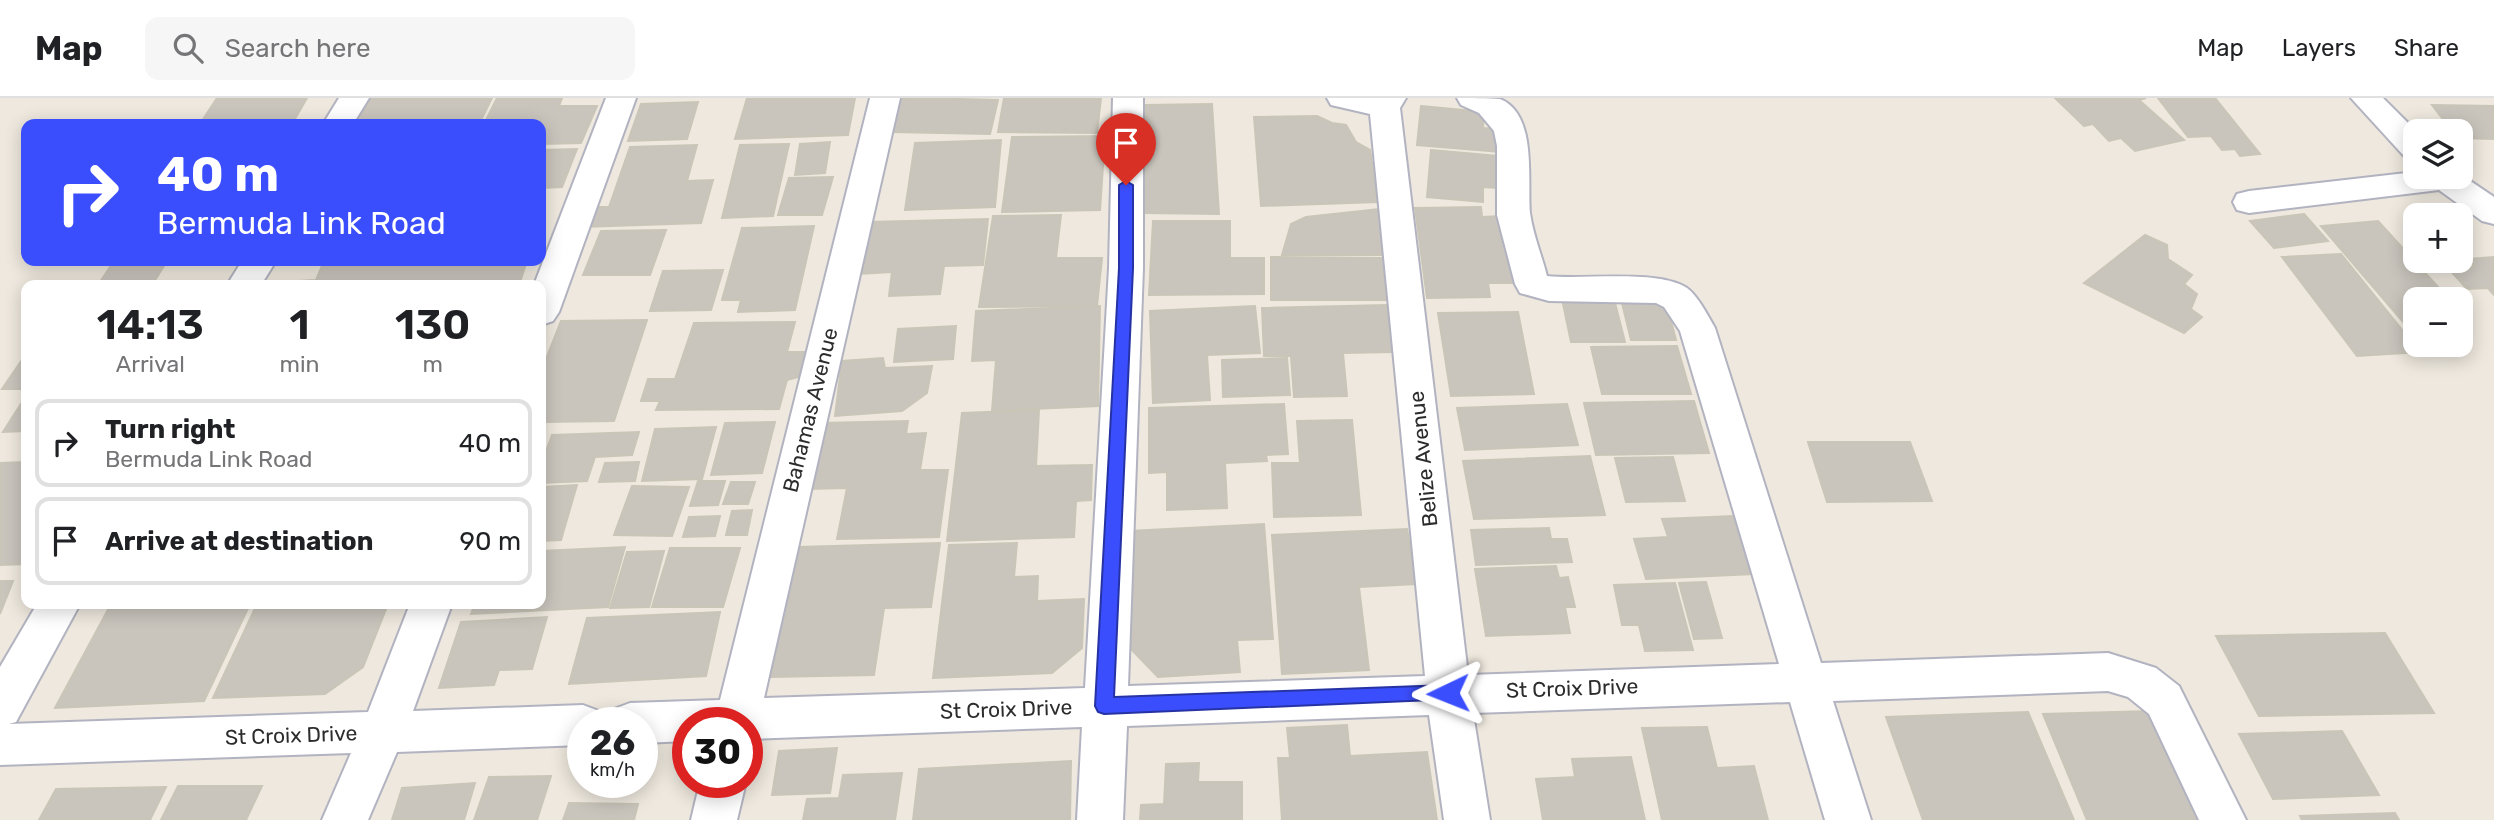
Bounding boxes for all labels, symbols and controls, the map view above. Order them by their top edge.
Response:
search box [145,17,635,80]
text: Map [35,29,103,68]
icon: search [169,29,207,67]
text: Search here [225,33,370,64]
text: Map [2197,34,2244,62]
text: Layers [2282,34,2356,62]
text: Share [2394,34,2459,62]
pin [1096,113,1156,185]
map controls [2403,119,2473,357]
button: layers [2403,119,2473,189]
icon: arrive [1107,124,1145,162]
text: 40 m [157,145,279,203]
icon: right [42,147,133,238]
button: + [2403,203,2473,273]
text: Bermuda Link Road [157,204,446,242]
button: − [2403,287,2473,357]
text: 14:13 [97,300,204,350]
text: 1 [289,300,310,350]
text: 130 [395,300,470,350]
street label: Bahamas Avenue [777,325,843,495]
text: Arrival [116,350,185,378]
text: min [280,350,319,378]
text: m [423,350,443,378]
street label: Belize Avenue [1403,390,1443,528]
text: Turn right [105,414,235,445]
icon: right [46,424,84,462]
text: 40 m [459,428,521,459]
text: Bermuda Link Road [105,445,313,473]
icon: arrive [46,522,84,560]
text: Arrive at destination [105,526,373,557]
text: 90 m [460,526,521,557]
position arrow [1411,656,1485,730]
street label: St Croix Drive [1505,673,1639,703]
street label: St Croix Drive [939,694,1073,724]
speed limit sign: 30 [672,707,763,798]
street label: St Croix Drive [224,720,358,750]
text: 26 [590,722,635,764]
text: km/h [590,759,635,781]

